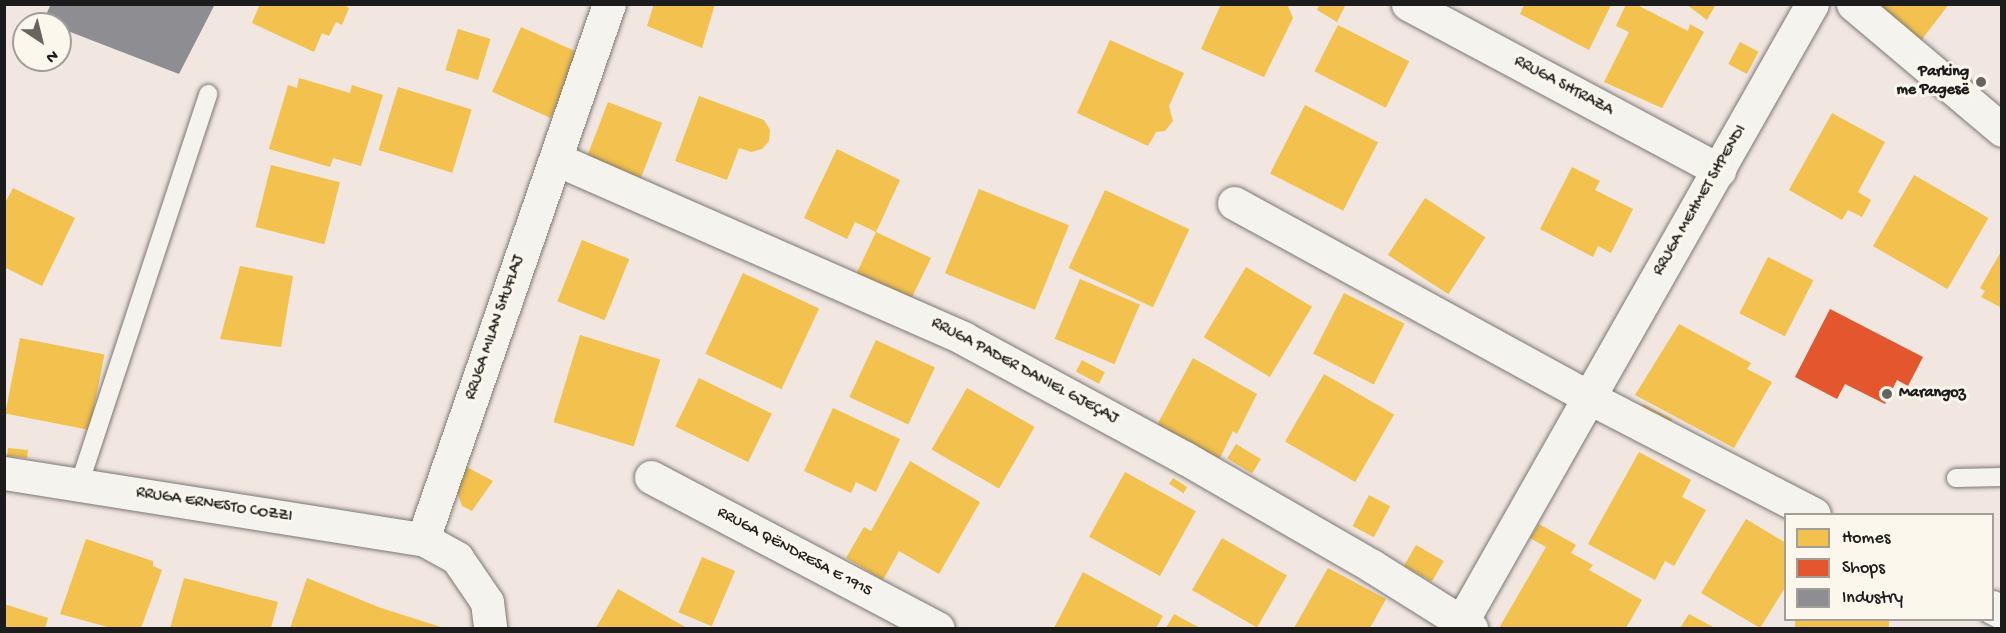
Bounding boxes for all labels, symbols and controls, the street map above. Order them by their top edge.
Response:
north arrow [12,12,72,72]
text: N [42,45,61,66]
street label: RRUGA SHTRAZA [1510,53,1616,121]
place label: Parking me Pagesë [1896,63,1969,101]
marker: Parking me Pagesë [1974,75,1988,89]
street label: RRUGA MEHMET SHPENDI [1650,122,1752,280]
street label: RRUGA MILAN SHUFLAJ [462,253,530,403]
street label: RRUGA PADER DANIEL GJEÇAJ [927,314,1121,430]
place label: Marangoz [1899,384,1966,404]
marker: Marangoz [1880,387,1894,401]
street label: RRUGA ERNESTO COZZI [135,484,293,528]
street label: RRUGA QËNDRESA E 1915 [713,504,875,602]
legend [1784,513,1994,621]
text: Homes [1842,528,1890,549]
text: Shops [1842,558,1885,579]
text: Industry [1842,588,1903,609]

